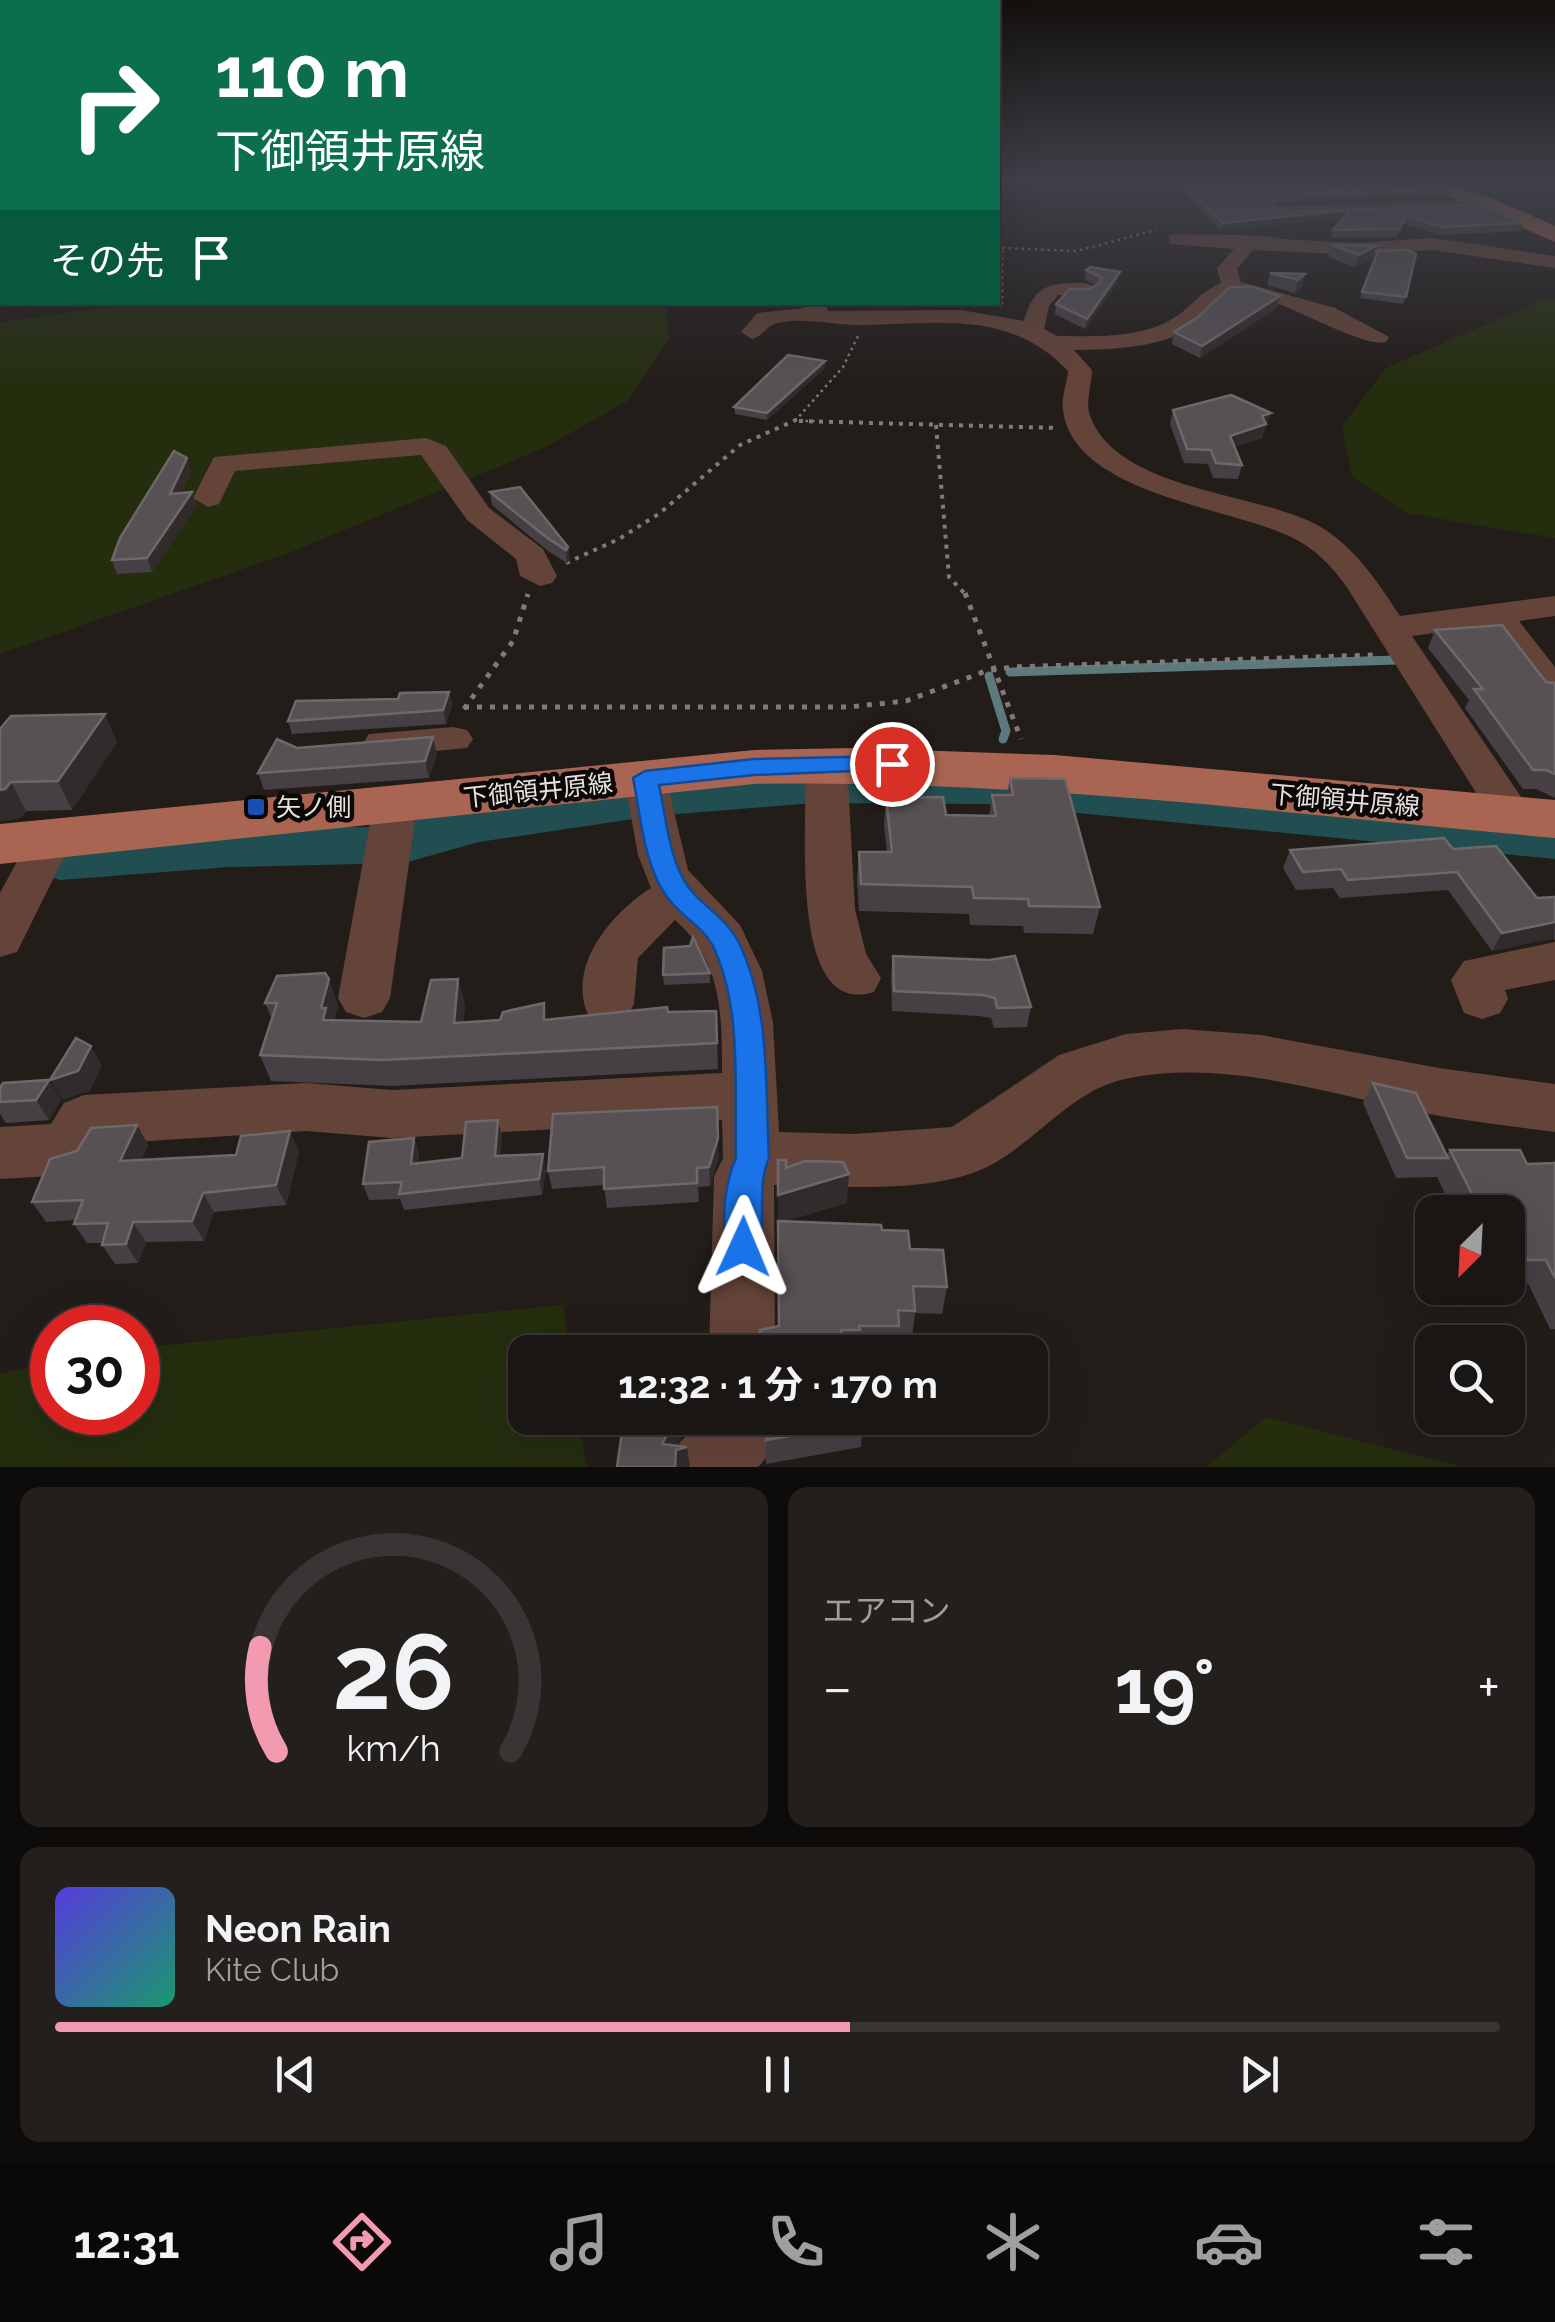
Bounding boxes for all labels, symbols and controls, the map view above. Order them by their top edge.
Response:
text: 110 m [215,31,409,113]
icon: right [50,40,180,170]
text: 下御領井原線 [215,125,485,178]
icon: arrive [184,230,239,285]
text: その先 [50,238,164,283]
pin [850,722,935,807]
icon: arrive [865,737,920,792]
street label: 下御領井原線 [462,767,614,813]
street label: 下御領井原線 [1269,779,1421,821]
place label: 矢ノ側 [276,792,351,822]
marker: 矢ノ側 [245,796,267,818]
position arrow [691,1195,795,1299]
north arrow [1415,1195,1525,1305]
map controls [1415,1195,1525,1435]
speed limit sign: 30 [30,1305,160,1435]
button: search [1415,1325,1525,1435]
text: 12:32 · 1 分 · 170 m [618,1362,938,1407]
text: エアコン [823,1592,951,1629]
text: 26 [333,1611,455,1733]
text: 19° [1114,1642,1215,1731]
text: − [823,1655,852,1720]
text: + [1477,1655,1500,1720]
text: km/h [347,1727,441,1769]
text: Neon Rain [205,1906,391,1951]
text: Kite Club [205,1951,339,1988]
icon: previous [268,2047,323,2102]
icon: pause [750,2047,805,2102]
icon: next [1232,2047,1287,2102]
icon: directions [327,2207,397,2277]
icon: music [544,2207,614,2277]
icon: phone [761,2207,831,2277]
icon: climate [978,2207,1048,2277]
icon: car [1194,2207,1264,2277]
icon: filters [1411,2207,1481,2277]
text: 12:31 [73,2216,180,2269]

